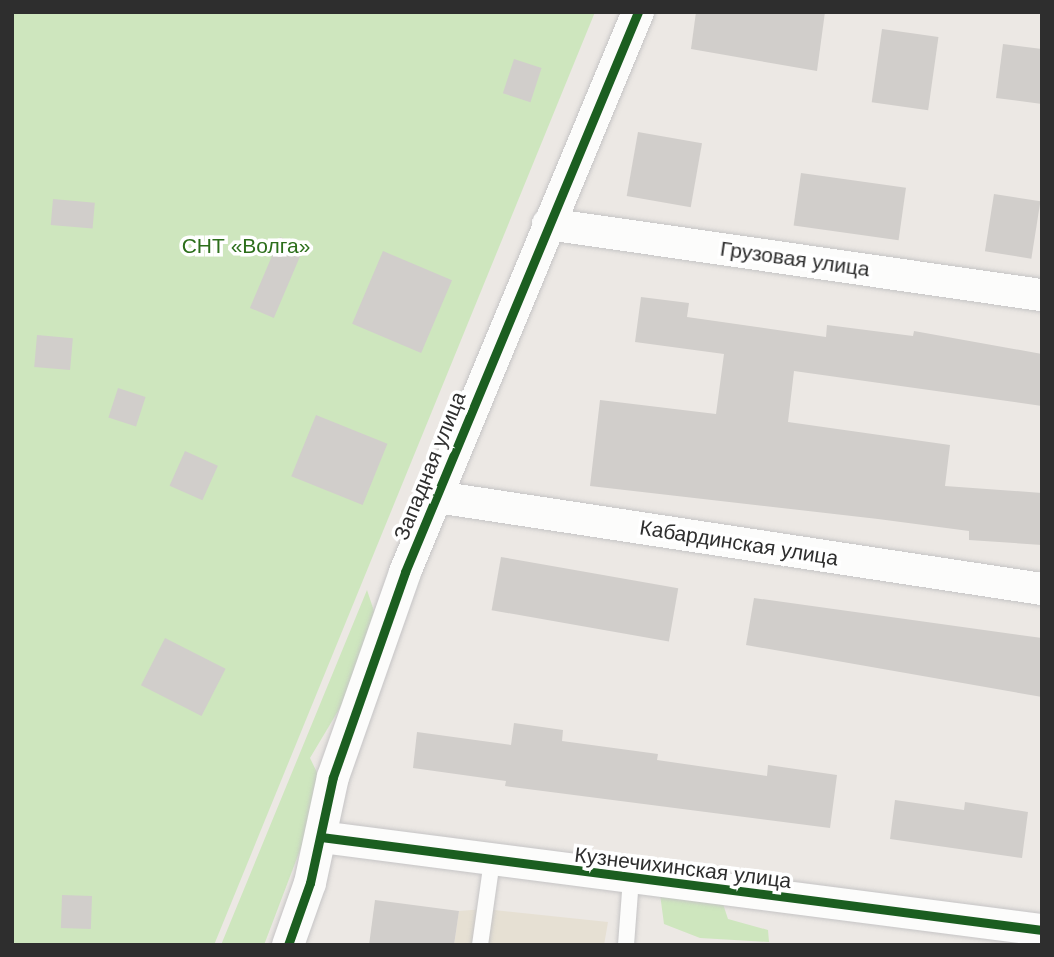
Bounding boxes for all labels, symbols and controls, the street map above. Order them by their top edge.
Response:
park label: СНТ «Волга» [182,233,310,259]
street label: Грузовая улица [719,236,871,282]
street label: Западная улица [389,388,471,544]
street label: Кабардинская улица [638,515,840,571]
street label: Кузнечихинская улица [573,842,793,894]

